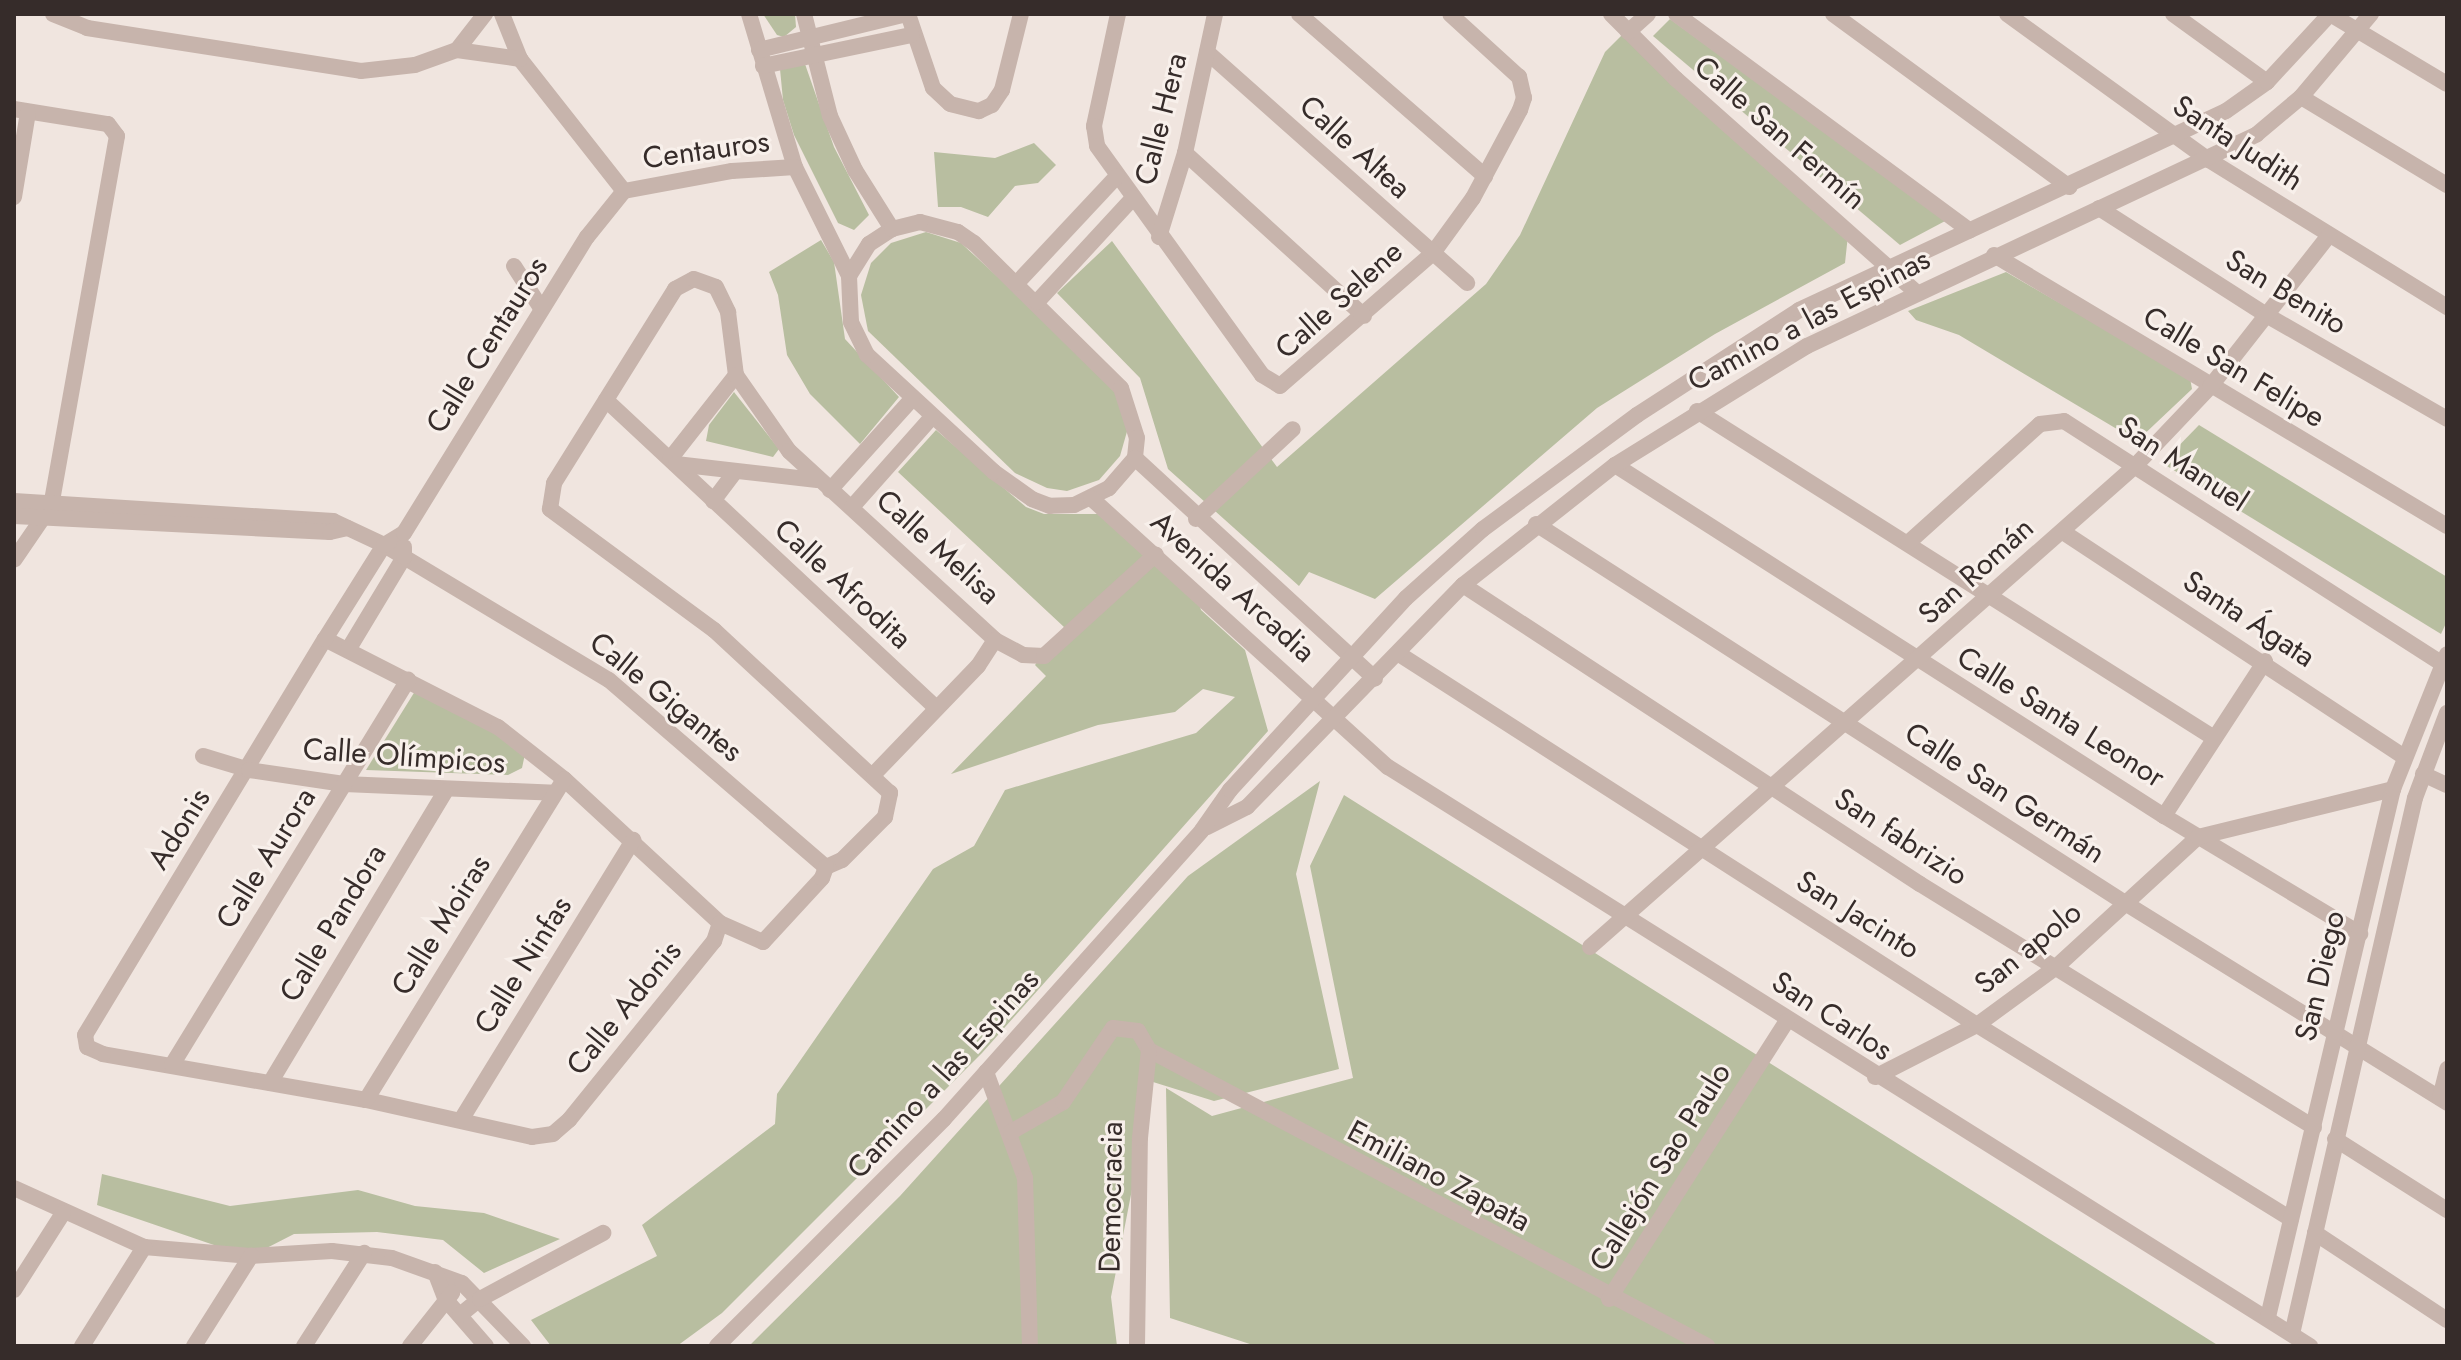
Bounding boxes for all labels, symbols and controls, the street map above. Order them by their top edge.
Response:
street label: Calle Hera [1127,49,1195,189]
street label: Calle San Fermín [1687,49,1873,217]
street label: Calle Altea [1292,88,1418,206]
street label: Santa Judith [2166,88,2310,198]
street label: Centauros [640,123,772,177]
street label: Calle Selene [1268,234,1410,366]
street label: Camino a las Espinas [1682,241,1936,399]
street label: San Benito [2219,242,2353,342]
street label: Calle Centauros [419,250,555,440]
street label: Calle San Felipe [2137,299,2331,435]
street label: San Manuel [2111,409,2255,519]
street label: Calle Melisa [869,482,1007,612]
street label: Avenida Arcadia [1144,504,1322,670]
street label: San Román [1911,510,2041,632]
street label: Calle Afrodita [767,511,919,657]
street label: Santa Ágata [2176,563,2322,675]
street label: Calle Gigantes [582,624,750,770]
street label: Calle Santa Leonor [1950,639,2172,795]
street label: Calle San Germán [1898,715,2112,871]
street label: Calle Olímpicos [302,731,506,781]
street label: Calle Aurora [209,781,323,935]
street label: San fabrizio [1828,781,1974,893]
street label: Adonis [140,782,218,876]
street label: Calle Pandora [272,838,394,1008]
street label: Calle Moiras [384,848,498,1002]
street label: San Jacinto [1790,863,1926,967]
street label: Calle Ninfas [467,890,579,1040]
street label: San apolo [1967,894,2089,1002]
street label: San Diego [2288,907,2352,1045]
street label: Calle Adonis [559,934,689,1082]
street label: Camino a las Espinas [840,962,1046,1186]
street label: San Carlos [1765,964,1899,1068]
street label: Callejón Sao Paulo [1582,1056,1738,1278]
street label: Emiliano Zapata [1341,1113,1537,1239]
street label: Democracia [1092,1121,1130,1273]

